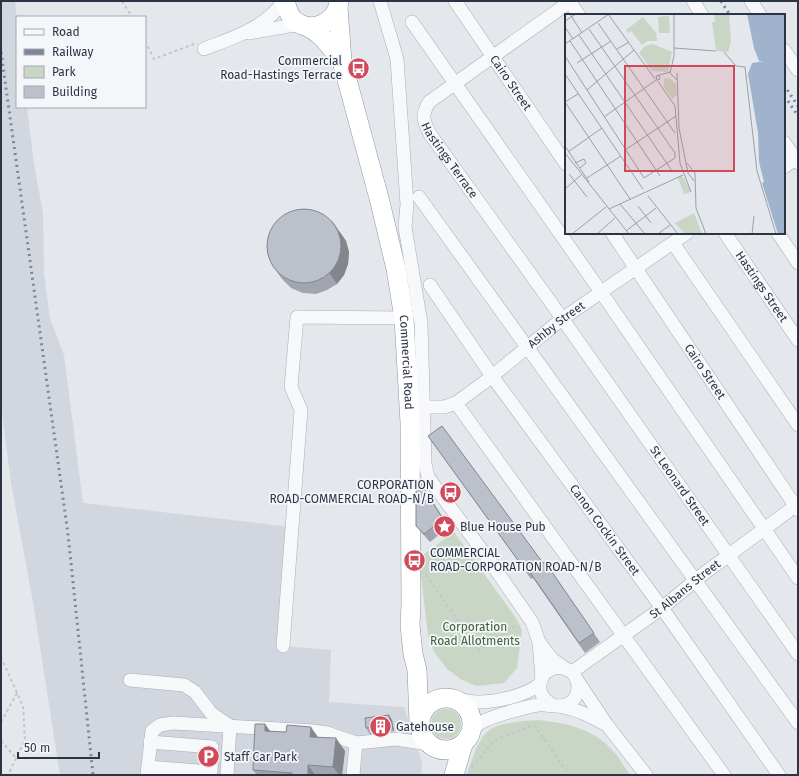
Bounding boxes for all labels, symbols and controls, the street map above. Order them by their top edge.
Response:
inset map [565,14,785,234]
legend [16,16,146,108]
text: Road [52,25,80,39]
text: Railway [52,45,93,59]
street label: Cairo Street [487,53,535,114]
place label: Commercial Road-Hastings Terrace [220,54,342,82]
bus stop icon: Commercial Road-Hastings Terrace [345,55,371,81]
text: Park [52,65,76,79]
text: Building [52,85,98,99]
street label: Hastings Terrace [418,120,481,201]
street label: Hastings Street [733,249,791,325]
street label: Ashby Street [525,298,588,351]
street label: Commercial Road [397,314,416,410]
street label: Cairo Street [682,341,729,403]
street label: St Leonard Street [647,443,713,529]
place label: CORPORATION ROAD-COMMERCIAL ROAD-N/B [269,478,434,506]
bus stop icon: CORPORATION ROAD-COMMERCIAL ROAD-N/B [437,479,463,505]
street label: Canon Cockin Street [567,482,643,579]
place icon: Blue House Pub [431,514,457,540]
place label: Blue House Pub [460,520,546,534]
place label: COMMERCIAL ROAD-CORPORATION ROAD-N/B [430,546,602,574]
bus stop icon: COMMERCIAL ROAD-CORPORATION ROAD-N/B [401,547,427,573]
street label: St Albans Street [647,557,724,622]
park label: Corporation Road Allotments [430,620,520,648]
building icon: Gatehouse [368,714,394,740]
place label: Gatehouse [396,720,454,734]
scale bar [18,734,99,760]
text: 50 m [24,741,50,755]
parking icon: Staff Car Park [195,744,221,770]
place label: Staff Car Park [224,750,298,764]

